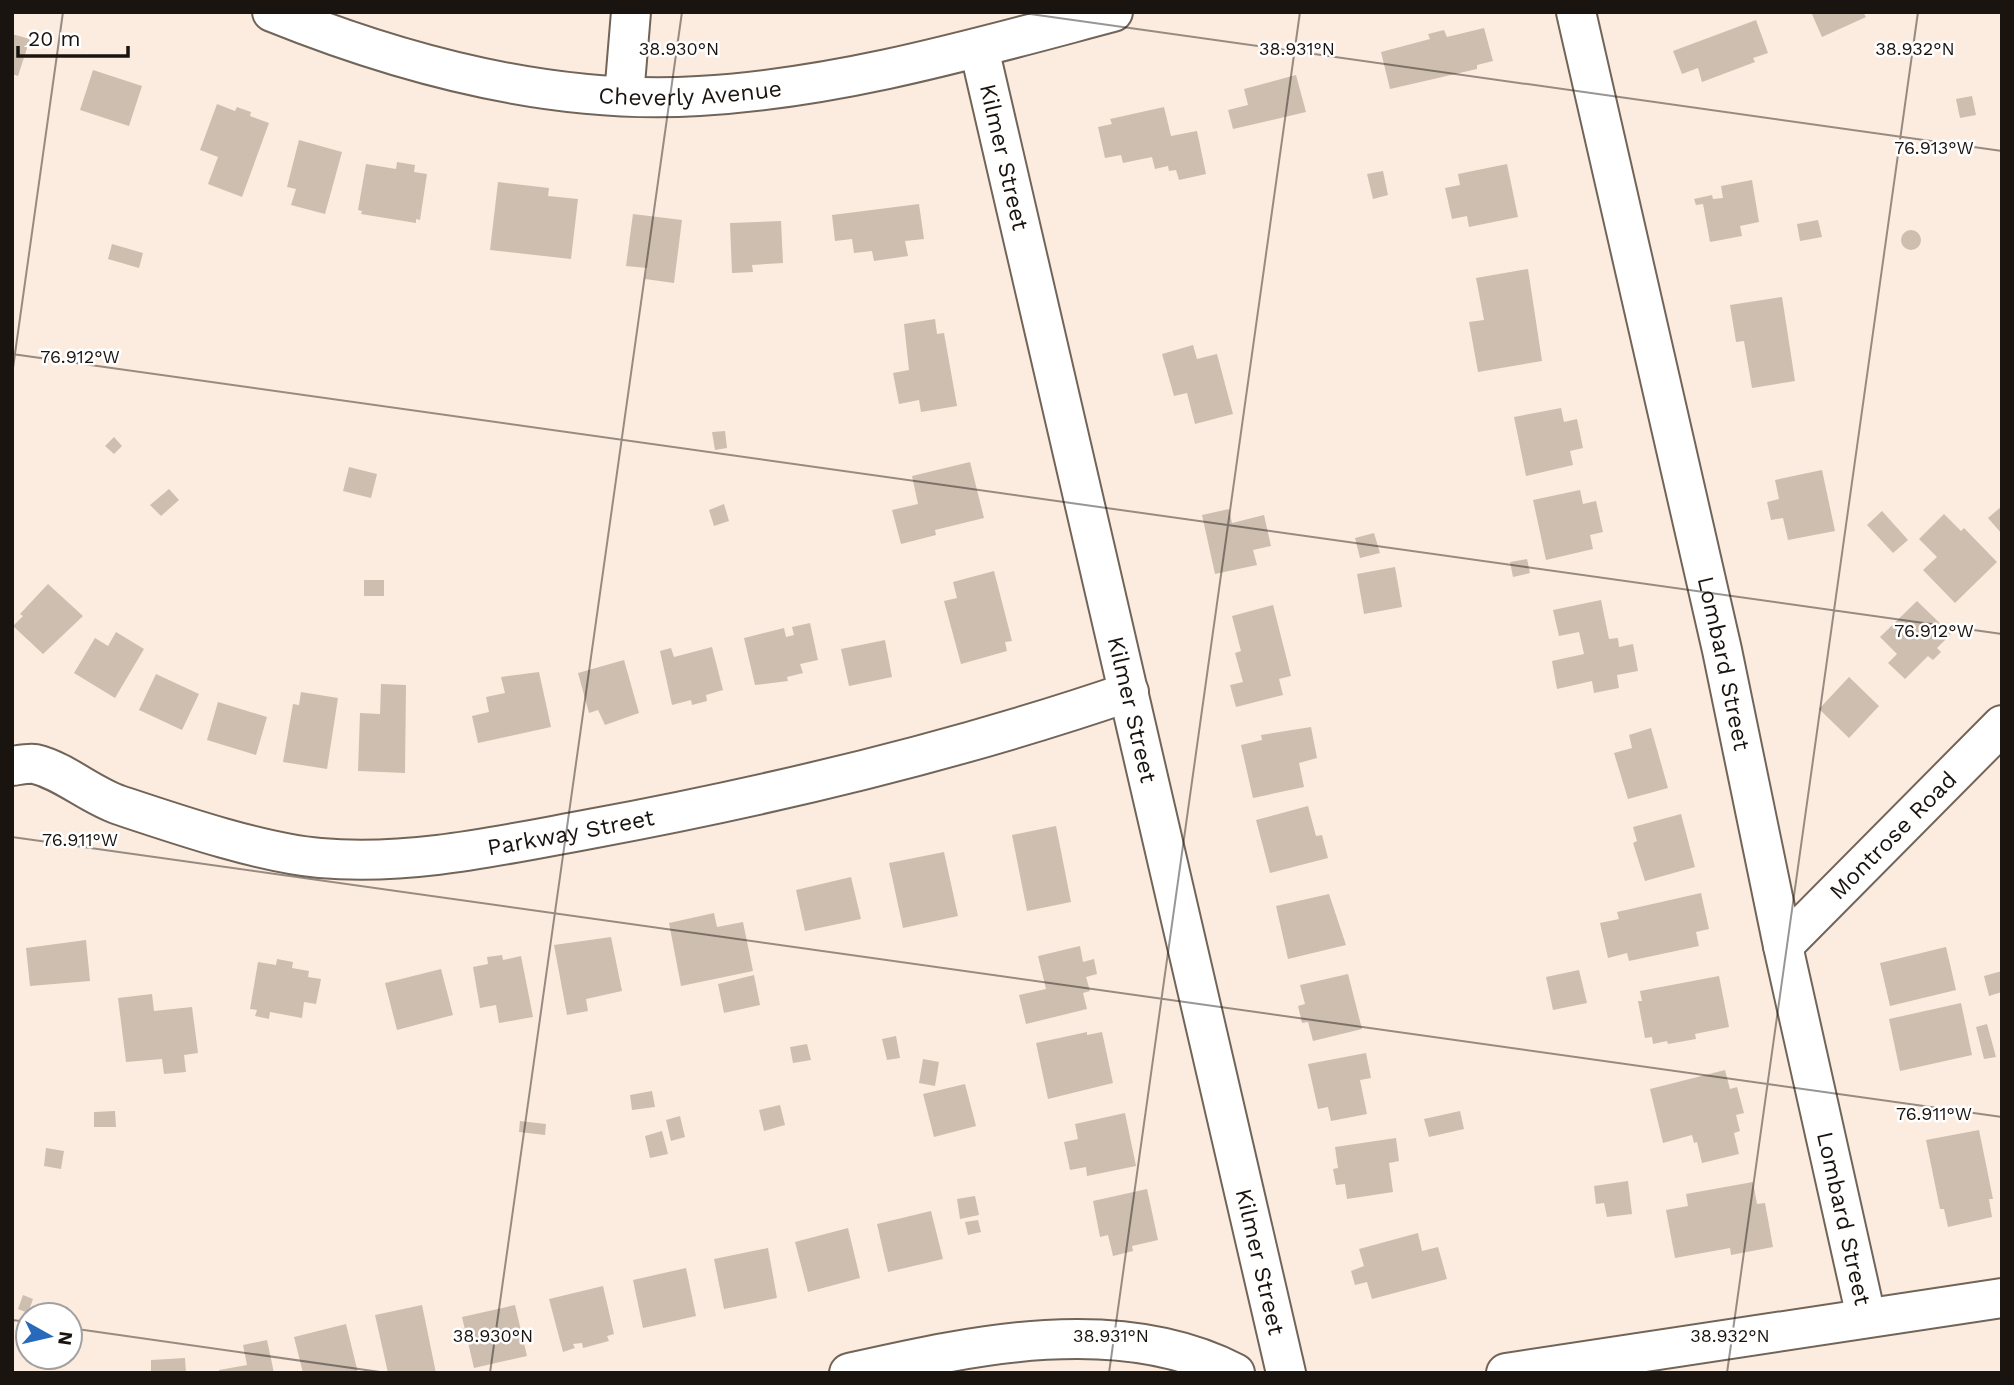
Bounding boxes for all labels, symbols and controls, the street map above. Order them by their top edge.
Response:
scale bar [18,14,128,58]
text: 20 m [28,26,80,51]
text: 38.930°N [639,38,719,59]
text: 38.931°N [1259,38,1335,59]
text: 38.932°N [1875,38,1955,59]
street label: Cheverly Avenue [598,74,783,111]
street label: Kilmer Street [974,81,1034,233]
text: 76.913°W [1894,137,1974,158]
text: 76.912°W [40,346,120,367]
street label: Lombard Street [1692,574,1756,753]
text: 76.912°W [1894,620,1974,641]
street label: Kilmer Street [1102,634,1162,786]
street label: Montrose Road [1824,766,1962,905]
street label: Parkway Street [485,803,657,861]
text: 76.911°W [42,829,118,850]
text: 76.911°W [1896,1103,1972,1124]
street label: Lombard Street [1811,1129,1877,1308]
street label: Kilmer Street [1230,1186,1290,1338]
north arrow [14,1301,84,1371]
text: 38.930°N [453,1325,533,1346]
text: 38.931°N [1073,1325,1149,1346]
text: 38.932°N [1690,1325,1770,1346]
text: N [53,1330,78,1347]

